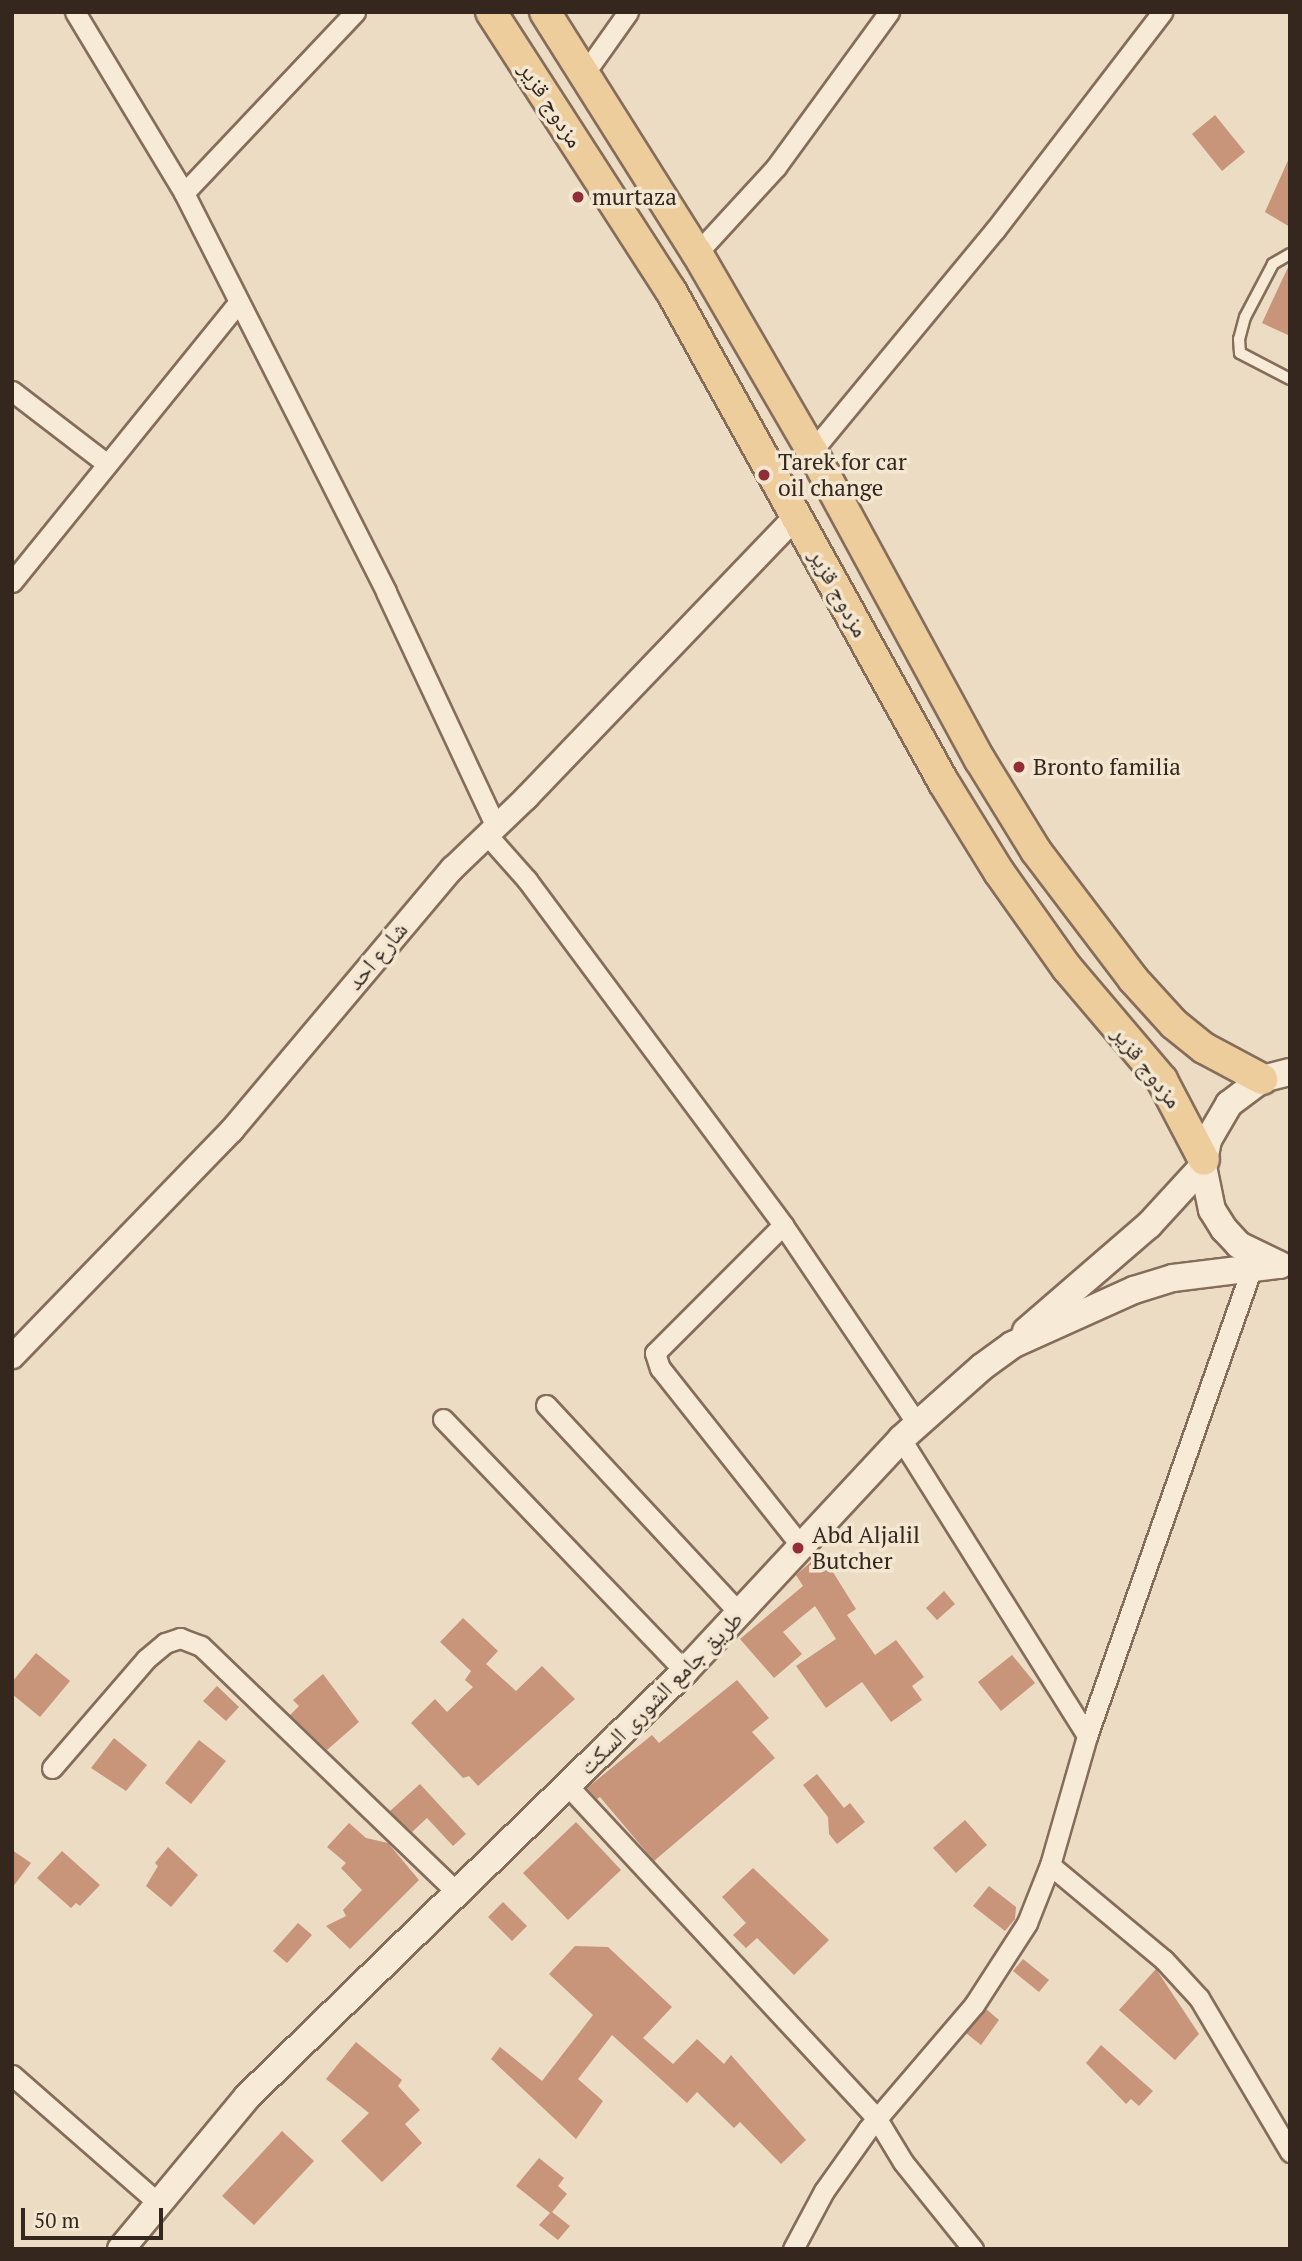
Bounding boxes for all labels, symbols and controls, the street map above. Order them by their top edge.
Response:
street label: مزدوج قزير [513,57,589,153]
place label: murtaza [592,183,677,211]
marker: murtaza [570,189,586,205]
place label: Tarek for car oil change [778,448,907,502]
marker: Tarek for car oil change [756,467,772,483]
street label: مزدوج قزير [804,544,874,642]
place label: Bronto familia [1033,753,1181,781]
marker: Bronto familia [1011,759,1027,775]
street label: شارع احد [341,916,413,996]
street label: مزدوج قزير [1106,1021,1188,1113]
place label: Abd Aljalil Butcher [812,1521,920,1575]
marker: Abd Aljalil Butcher [790,1540,806,1556]
street label: طريق جامع الشورى السكت [573,1605,749,1781]
scale bar [24,2194,166,2238]
text: 50 m [34,2206,80,2234]

